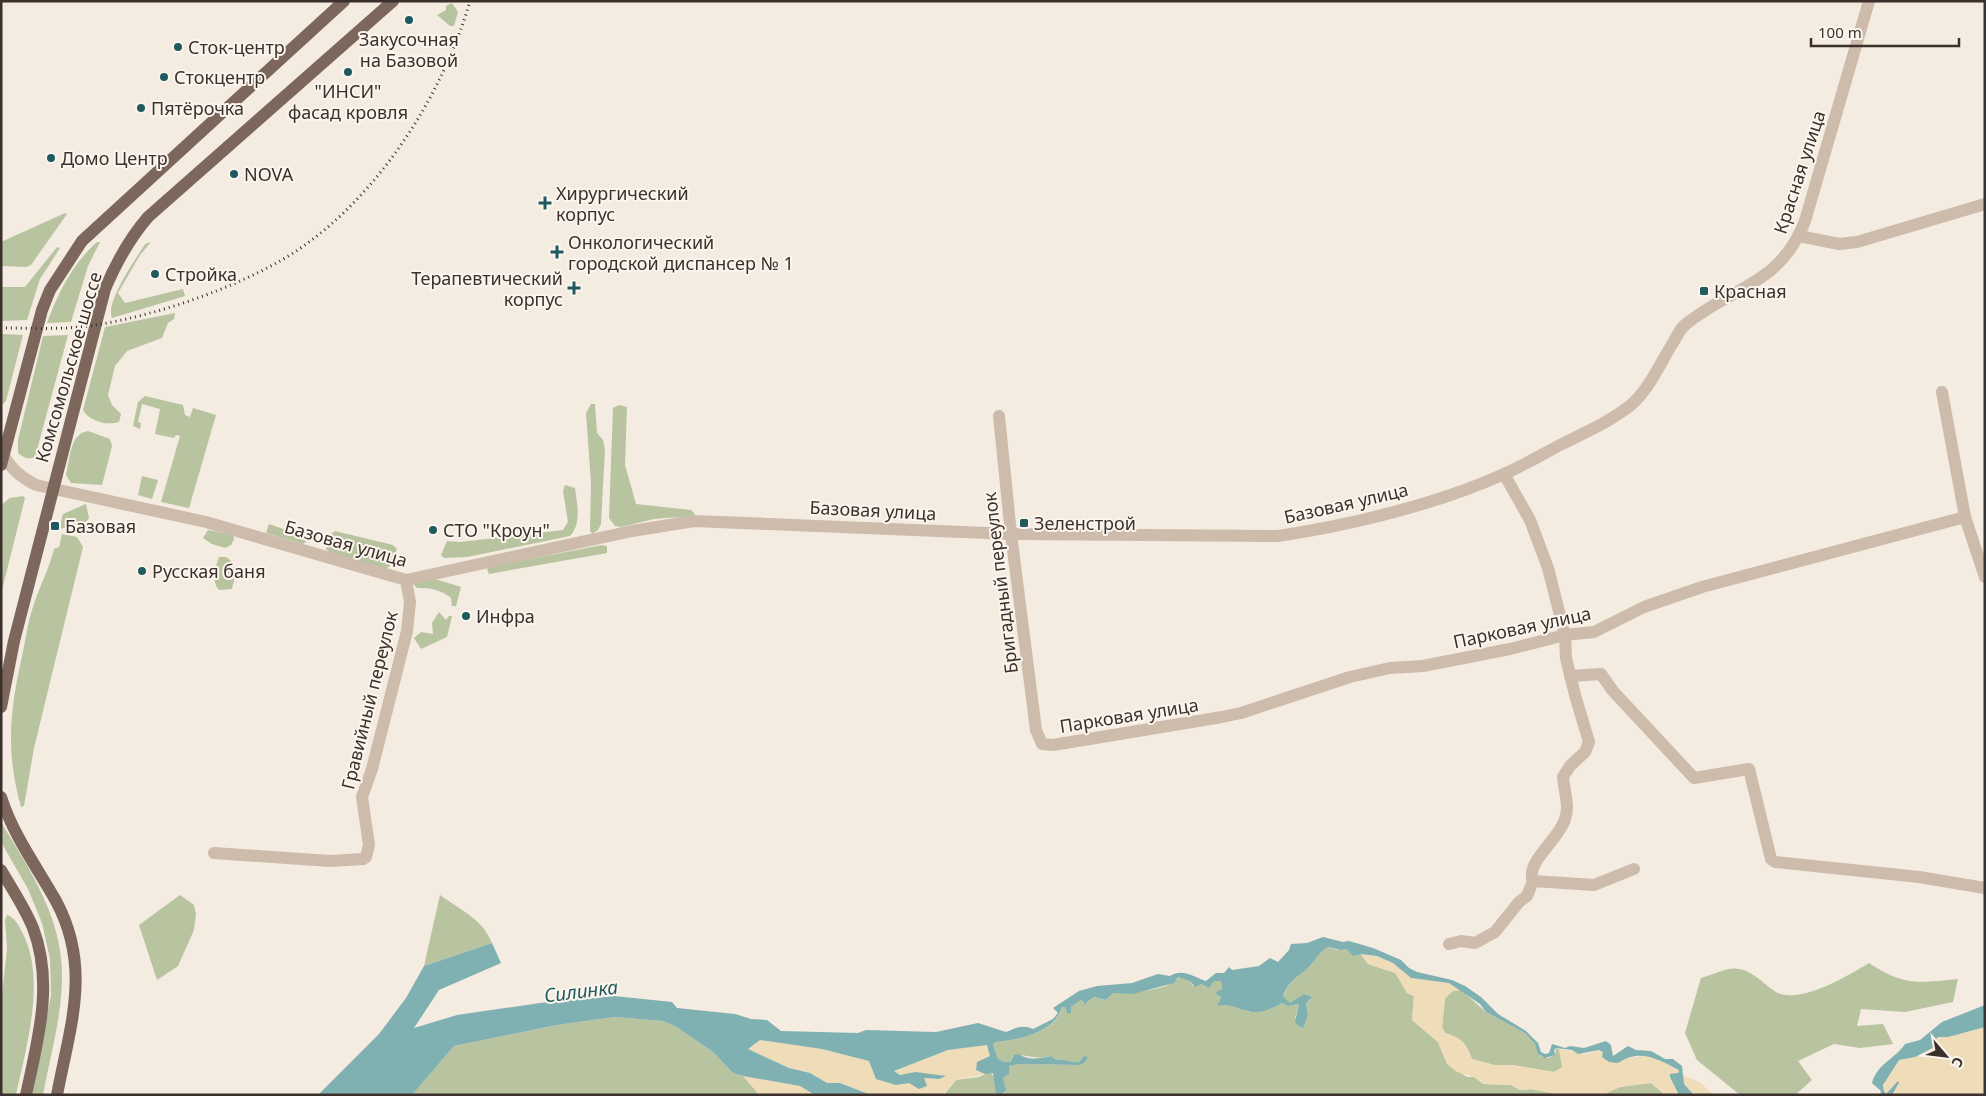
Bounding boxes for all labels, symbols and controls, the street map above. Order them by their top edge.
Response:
marker: Закусочная на Базовой [403,14,415,26]
scale bar [1811,15,1958,47]
text: 100 m [1818,22,1862,42]
place label: Закусочная на Базовой [359,27,459,72]
place label: Cток-центр [188,35,285,59]
marker: Cток-центр [172,41,184,53]
place label: Стокцентр [174,65,265,89]
marker: "ИНСИ" фасад кровля [342,66,354,78]
marker: Стокцентр [158,71,170,83]
place label: "ИНСИ" фасад кровля [288,79,408,124]
place label: Пятёрочка [151,96,244,120]
marker: Пятёрочка [135,102,147,114]
street label: Красная улица [1768,107,1830,237]
place label: Домо Центр [61,146,168,170]
marker: Домо Центр [45,152,57,164]
place label: NOVA [244,162,294,186]
marker: NOVA [228,168,240,180]
place label: Хирургический корпус [556,181,689,226]
marker: Хирургический корпус [538,196,552,210]
place label: Онкологический городской диспансер № 1 [568,230,794,275]
marker: Онкологический городской диспансер № 1 [550,245,564,259]
place label: Стройка [165,262,237,286]
place label: Терапевтический корпус [411,266,563,311]
marker: Стройка [149,268,161,280]
street label: Комсомольское шоссе [29,269,107,465]
place label: Красная [1714,279,1787,303]
marker: Терапевтический корпус [567,281,581,295]
marker: Красная [1698,285,1710,297]
street label: Базовая улица [1282,477,1410,529]
street label: Бригадный переулок [977,490,1023,675]
street label: Базовая улица [809,495,937,525]
place label: Зеленстрой [1034,511,1136,535]
place label: Базовая [65,514,136,538]
street label: Базовая улица [282,514,410,572]
marker: Зеленстрой [1018,517,1030,529]
place label: СТО "Кроун" [443,518,550,542]
marker: Базовая [49,520,61,532]
marker: СТО "Кроун" [427,524,439,536]
place label: Русская баня [152,559,266,583]
marker: Русская баня [136,565,148,577]
street label: Парковая улица [1451,601,1593,653]
place label: Инфра [476,604,535,628]
street label: Гравийный переулок [335,608,403,792]
marker: Инфра [460,610,472,622]
street label: Парковая улица [1058,692,1200,738]
water label: Силинка [543,974,620,1008]
north arrow [1921,1031,1971,1081]
text: С [1947,1054,1968,1071]

